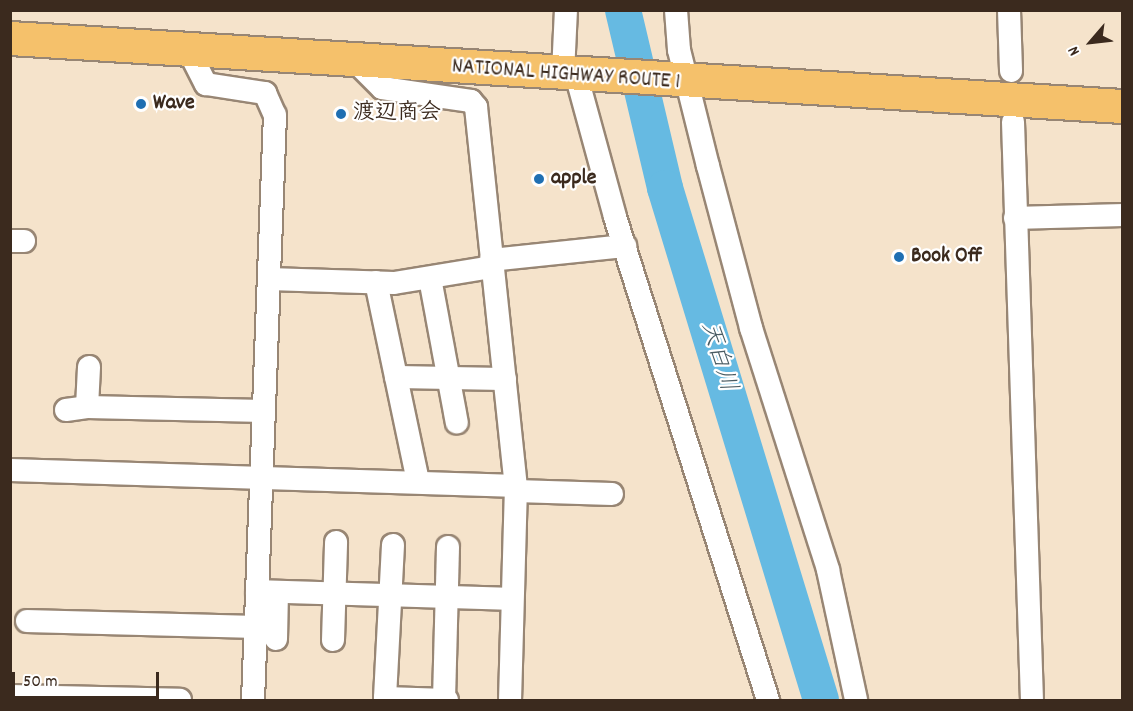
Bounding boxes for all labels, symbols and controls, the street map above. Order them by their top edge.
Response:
north arrow [1061,12,1121,72]
text: N [1063,42,1087,60]
street label: NATIONAL HIGHWAY ROUTE 1 [451,54,681,96]
place label: Wave [153,91,195,117]
marker: Wave [134,97,148,111]
place label: 渡辺商会 [353,101,441,127]
marker: 渡辺商会 [334,107,348,121]
place label: apple [551,166,597,192]
marker: apple [532,172,546,186]
place label: Book Off [911,244,983,270]
marker: Book Off [892,250,906,264]
water label: 天白川 [693,318,741,396]
scale bar [15,660,162,698]
text: 50 m [23,670,58,695]

